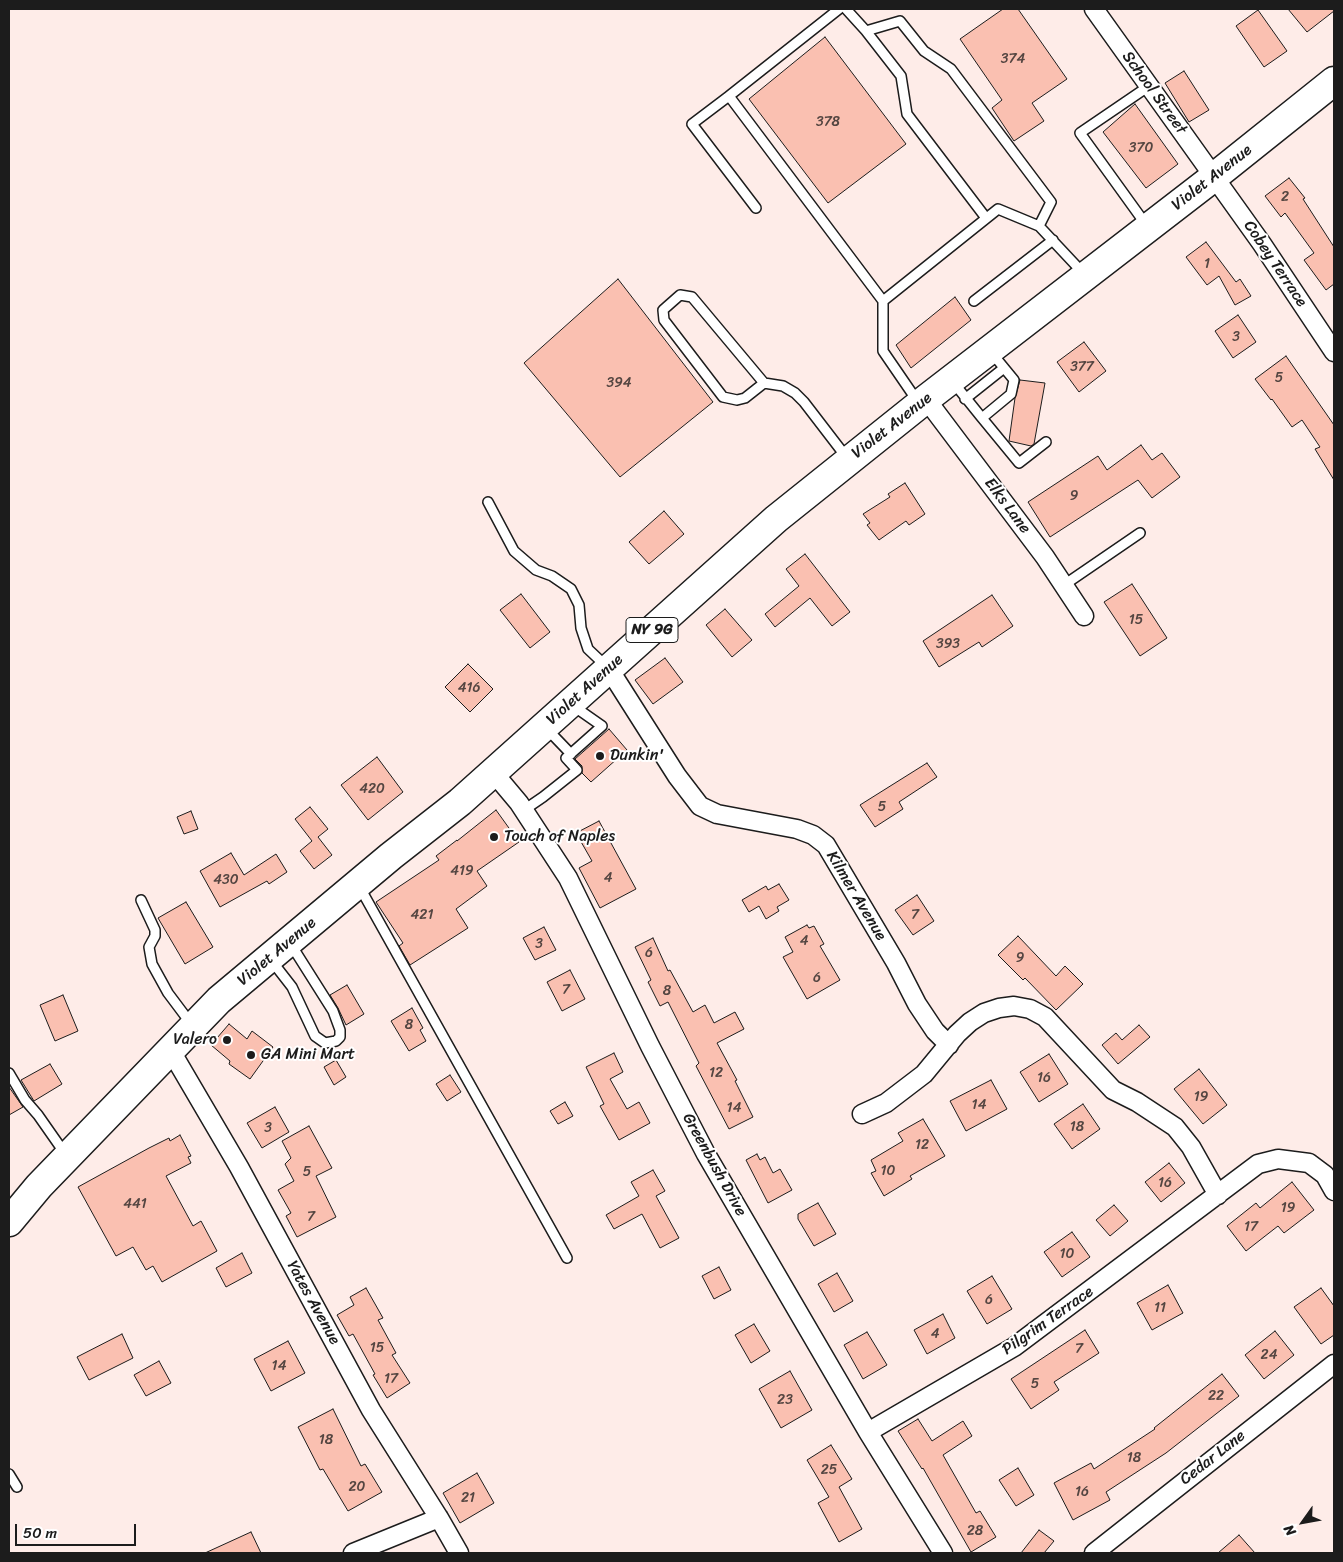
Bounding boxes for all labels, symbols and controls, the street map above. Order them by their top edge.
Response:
street label: School Street [1117,48,1191,138]
house number: 374 [1001,51,1025,67]
house number: 378 [816,114,840,130]
house number: 370 [1129,140,1153,156]
street label: Violet Avenue [1168,141,1256,215]
house number: 2 [1281,189,1289,205]
street label: Cobey Terrace [1239,217,1311,311]
house number: 1 [1204,256,1210,272]
house number: 3 [1232,329,1240,345]
house number: 377 [1070,359,1094,375]
house number: 5 [1275,370,1283,386]
house number: 394 [606,375,632,391]
street label: Violet Avenue [848,389,936,463]
street label: Elks Lane [980,474,1034,538]
house number: 9 [1070,488,1078,504]
house number: 15 [1129,612,1143,628]
road number: NY 9G [626,618,678,642]
house number: 393 [936,636,960,652]
street label: Violet Avenue [543,651,627,729]
house number: 416 [458,680,480,696]
place label: Dunkin' [610,746,664,766]
marker: Dunkin' [594,750,606,762]
house number: 420 [359,781,385,797]
house number: 5 [878,799,886,815]
place label: Touch of Naples [504,827,615,847]
marker: Touch of Naples [488,831,500,843]
street label: Kilmer Avenue [822,848,890,944]
house number: 419 [450,863,474,879]
house number: 4 [604,870,612,886]
house number: 430 [213,872,239,888]
house number: 421 [411,907,433,923]
house number: 7 [911,907,919,923]
street label: Violet Avenue [234,914,320,990]
house number: 4 [800,933,808,949]
house number: 3 [535,936,543,952]
house number: 6 [645,945,653,961]
house number: 9 [1016,950,1024,966]
house number: 6 [813,970,821,986]
house number: 7 [562,982,570,998]
house number: 8 [663,983,671,999]
house number: 8 [405,1017,413,1033]
place label: Valero [173,1030,217,1050]
marker: Valero [221,1034,233,1046]
place label: GA Mini Mart [261,1045,355,1065]
marker: GA Mini Mart [245,1049,257,1061]
house number: 12 [709,1065,723,1081]
house number: 16 [1037,1070,1051,1086]
house number: 19 [1194,1089,1208,1105]
house number: 14 [972,1097,986,1113]
house number: 14 [727,1100,741,1116]
street label: Greenbush Drive [678,1110,750,1220]
house number: 18 [1070,1119,1084,1135]
house number: 3 [264,1120,272,1136]
house number: 12 [915,1137,929,1153]
house number: 10 [881,1163,895,1179]
house number: 5 [303,1164,311,1180]
house number: 16 [1158,1175,1172,1191]
house number: 441 [123,1196,147,1212]
house number: 19 [1281,1200,1295,1216]
house number: 7 [307,1209,315,1225]
house number: 17 [1244,1219,1258,1235]
house number: 10 [1060,1246,1074,1262]
street label: Yates Avenue [282,1258,344,1348]
street label: Pilgrim Terrace [999,1283,1097,1359]
house number: 6 [985,1292,993,1308]
house number: 11 [1154,1300,1166,1316]
house number: 4 [931,1326,939,1342]
house number: 15 [370,1340,384,1356]
house number: 7 [1075,1341,1083,1357]
house number: 24 [1261,1347,1277,1363]
house number: 14 [272,1358,286,1374]
house number: 17 [384,1371,398,1387]
house number: 5 [1031,1376,1039,1392]
house number: 22 [1208,1388,1224,1404]
house number: 23 [777,1392,793,1408]
street label: Cedar Lane [1176,1427,1250,1489]
house number: 18 [319,1432,333,1448]
house number: 18 [1127,1450,1141,1466]
house number: 25 [821,1462,837,1478]
house number: 20 [349,1479,365,1495]
house number: 16 [1075,1484,1089,1500]
house number: 21 [461,1490,475,1506]
north arrow [1278,1497,1328,1547]
scale bar [18,1514,139,1546]
text: N [1277,1519,1303,1541]
text: 50 m [23,1520,57,1546]
house number: 28 [967,1523,983,1539]

